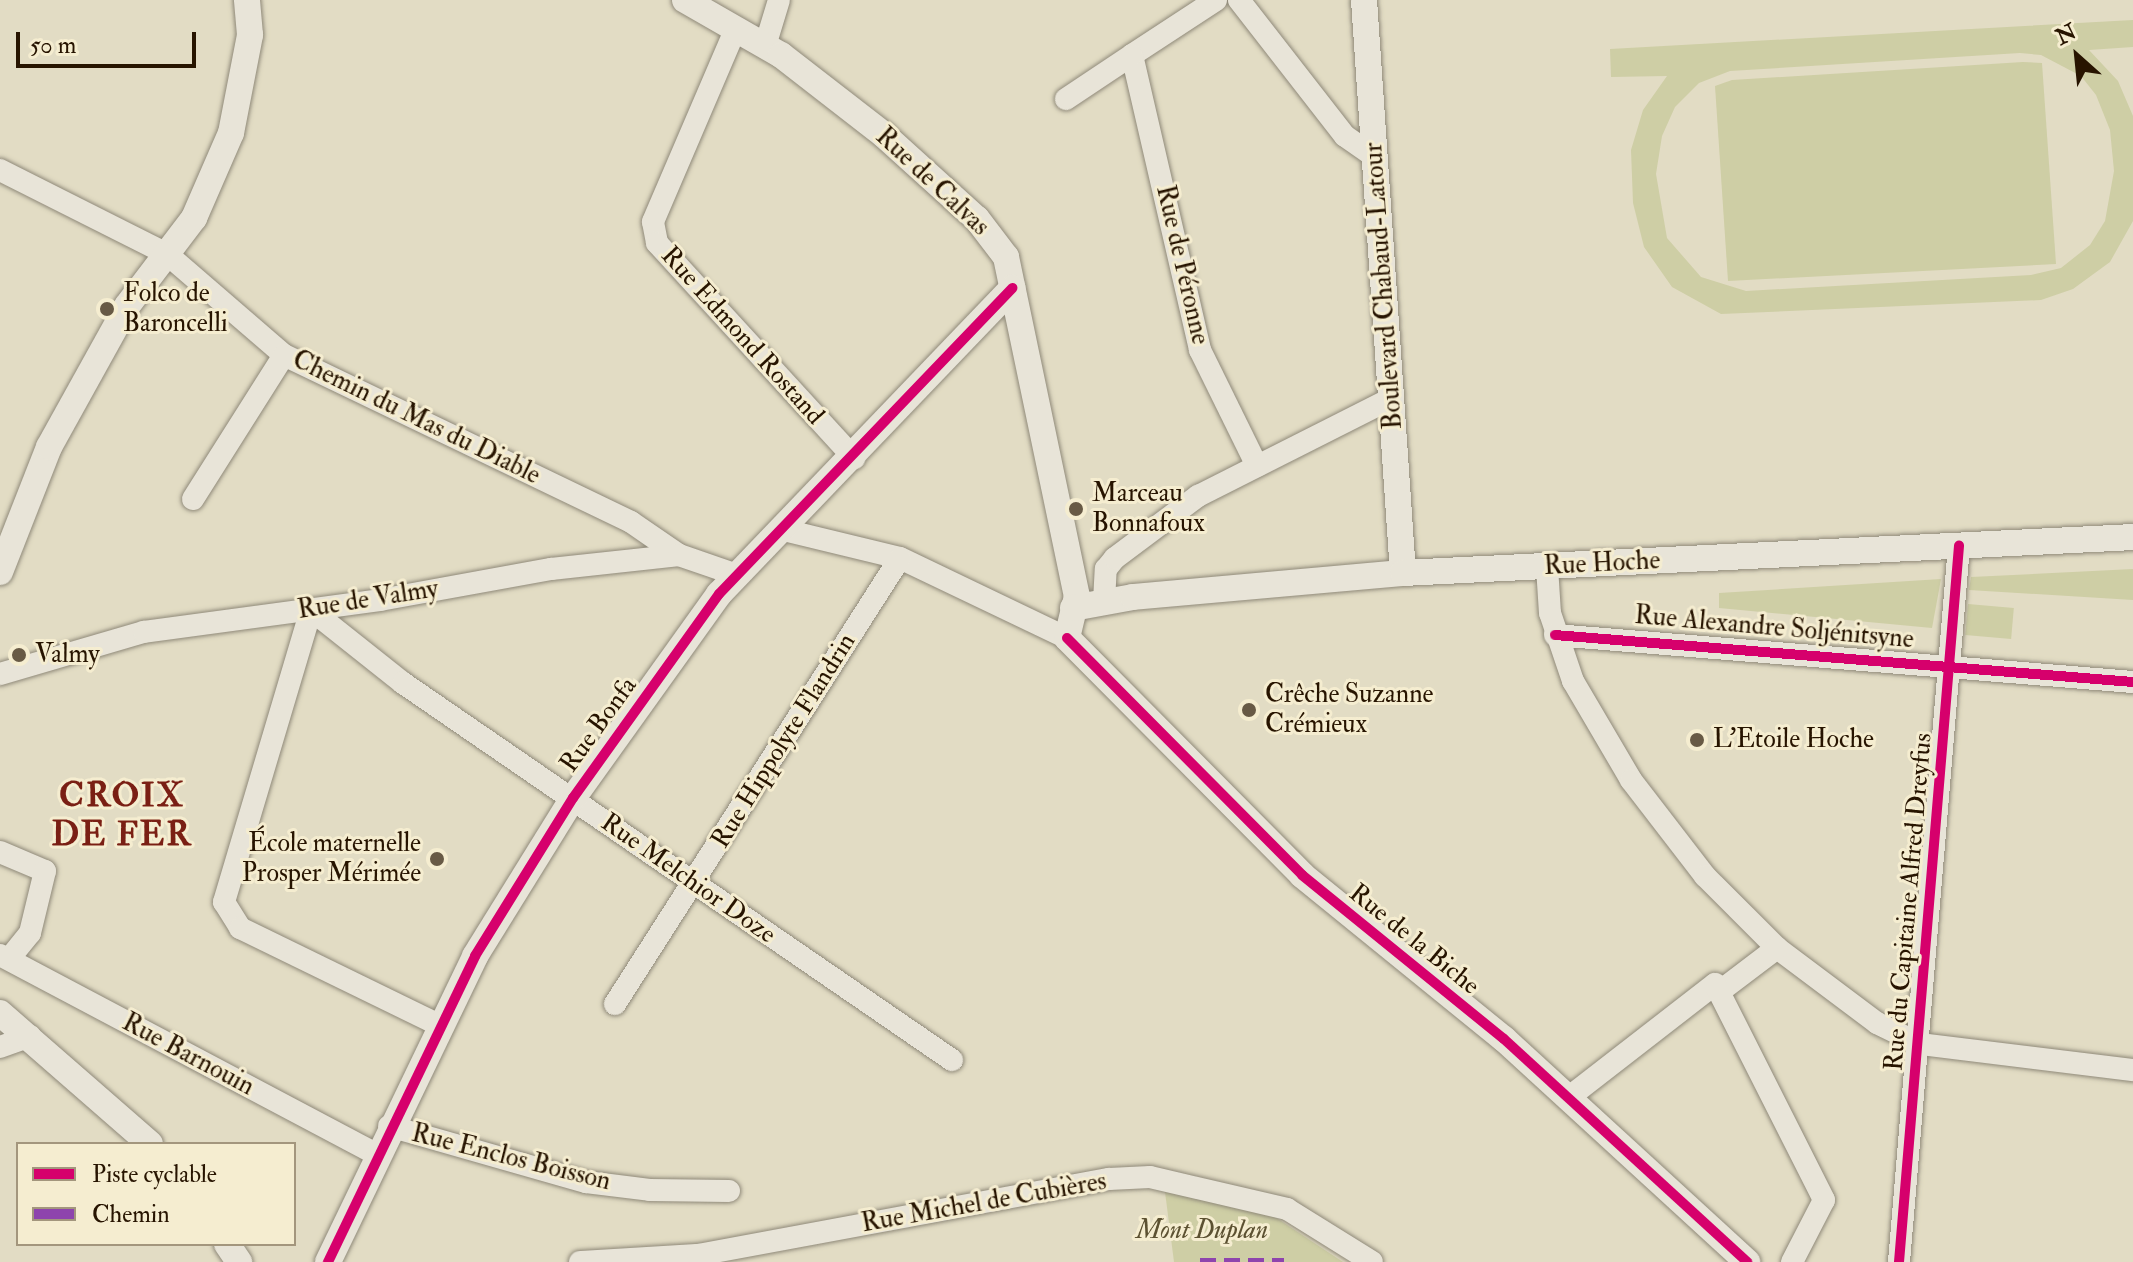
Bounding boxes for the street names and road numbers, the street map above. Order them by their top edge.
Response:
street label: Rue de Calvas [869,121,995,243]
street label: Boulevard Chabaud-Latour [1358,141,1410,431]
street label: Rue de Péronne [1149,182,1215,348]
street label: Rue Edmond Rostand [654,241,830,431]
street label: Chemin du Mas du Diable [287,344,545,492]
street label: Rue Hoche [1543,545,1661,583]
street label: Rue de Valmy [295,573,441,627]
street label: Rue Alexandre Soljénitsyne [1633,600,1915,656]
street label: Rue Hippolyte Flandrin [705,628,863,854]
street label: Rue Bonfa [554,671,644,779]
street label: Rue du Capitaine Alfred Dreyfus [1879,732,1939,1072]
street label: Rue Melchior Doze [595,807,781,951]
street label: Rue de la Biche [1342,878,1486,1002]
street label: Rue Barnouin [117,1007,259,1103]
street label: Rue Enclos Boisson [408,1118,614,1198]
street label: Rue Michel de Cubières [859,1166,1109,1240]

